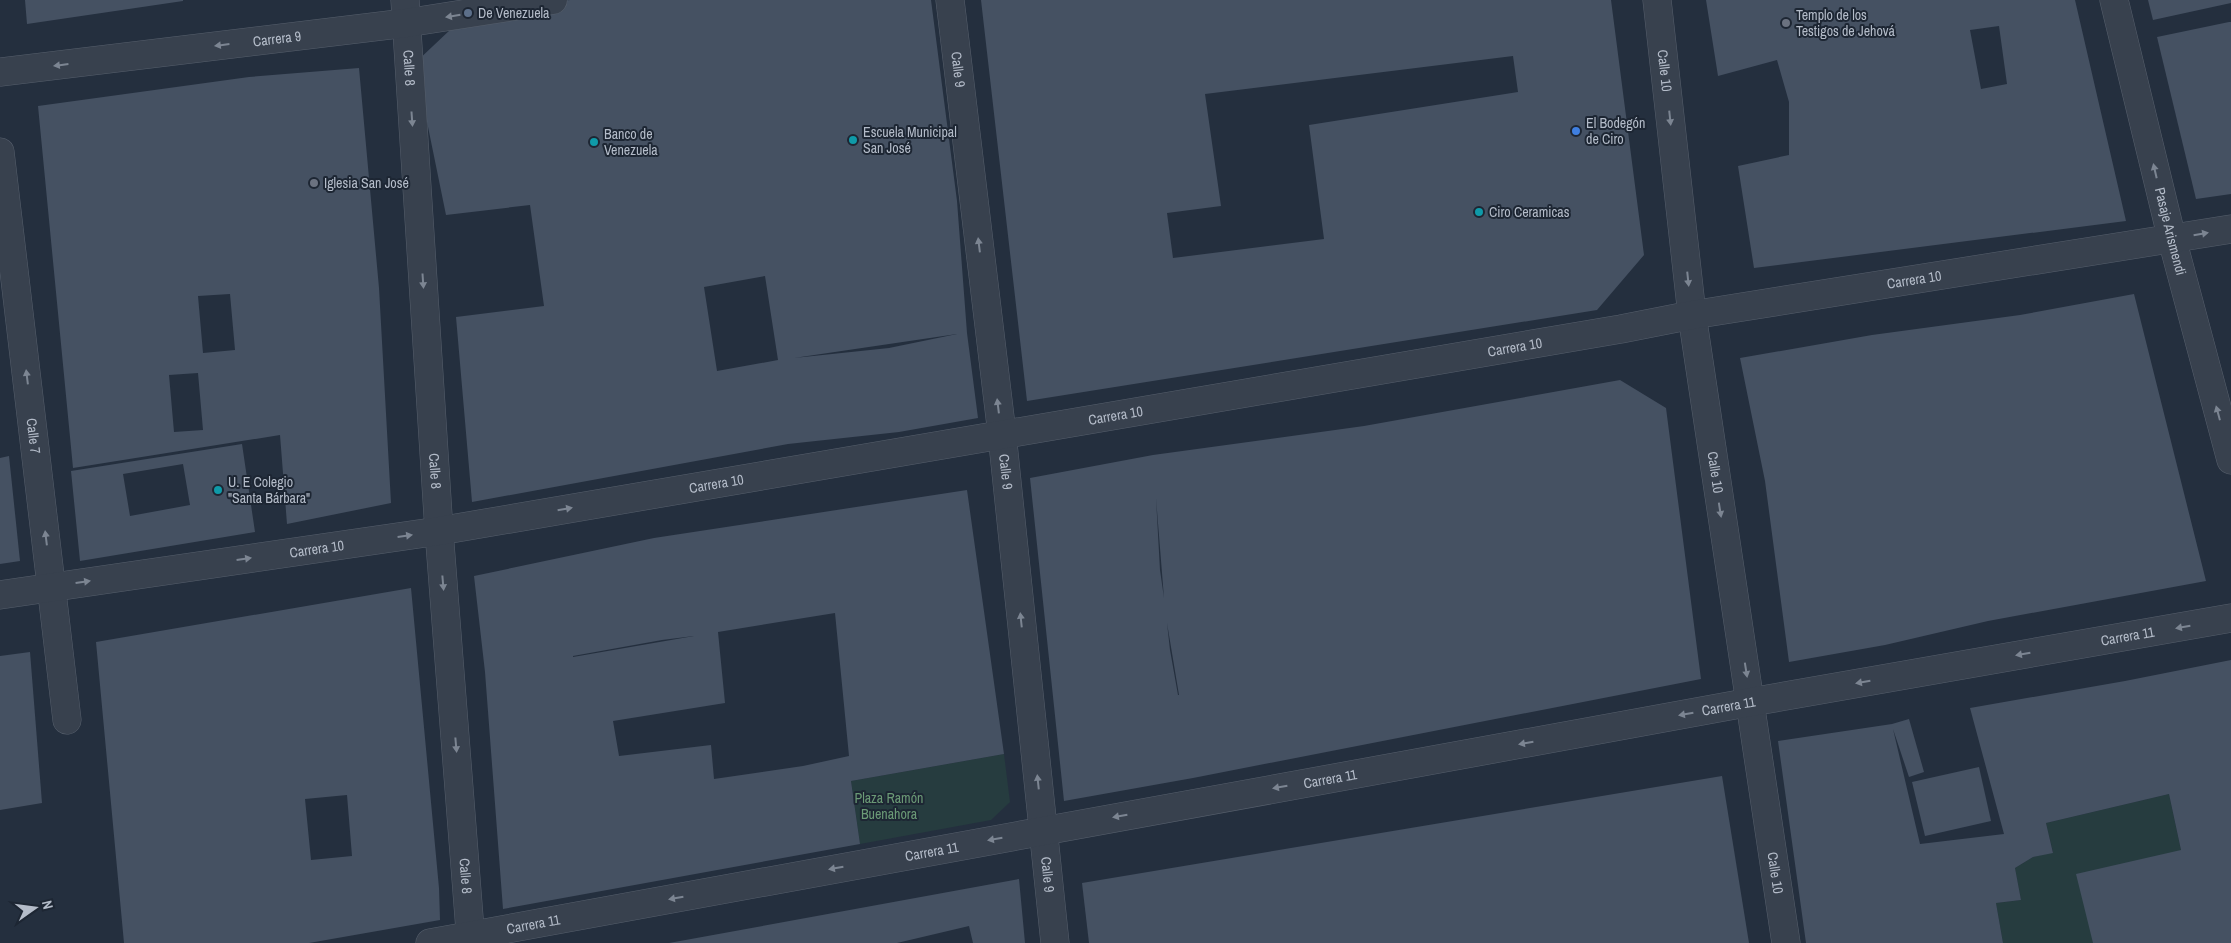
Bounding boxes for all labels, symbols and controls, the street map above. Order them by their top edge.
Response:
place label: De Venezuela [478,4,550,22]
place label: Templo de los Testigos de Jehová [1796,6,1896,40]
marker: De Venezuela [462,7,474,19]
one-way arrow [444,12,460,20]
marker: Templo de los Testigos de Jehová [1780,17,1792,29]
street label: Carrera 9 [252,27,302,50]
one-way arrow [214,41,230,49]
street label: Calle 8 [399,49,419,86]
street label: Calle 10 [1654,49,1676,93]
street label: Calle 9 [947,51,969,88]
one-way arrow [52,61,68,69]
one-way arrow [1666,110,1674,126]
one-way arrow [409,111,417,127]
place label: El Bodegón de Ciro [1586,114,1645,148]
place label: Escuela Municipal San José [863,123,957,157]
place label: Banco de Venezuela [604,125,658,159]
marker: El Bodegón de Ciro [1570,125,1582,137]
marker: Escuela Municipal San José [847,134,859,146]
marker: Banco de Venezuela [588,136,600,148]
one-way arrow [2151,164,2159,179]
place label: Iglesia San José [324,174,409,192]
marker: Iglesia San José [308,177,320,189]
street label: Pasaje Arismendi [2151,185,2190,277]
place label: Ciro Ceramicas [1489,203,1570,221]
marker: Ciro Ceramicas [1473,206,1485,218]
one-way arrow [2194,230,2210,238]
one-way arrow [975,236,983,252]
street label: Carrera 10 [1886,266,1943,293]
one-way arrow [1684,272,1692,288]
one-way arrow [419,273,427,289]
street label: Carrera 10 [1486,334,1543,361]
one-way arrow [23,369,31,385]
one-way arrow [994,398,1002,414]
street label: Carrera 10 [1087,402,1144,429]
one-way arrow [2214,406,2222,421]
street label: Calle 7 [22,417,45,455]
street label: Calle 10 [1704,450,1728,495]
street label: Calle 8 [425,453,445,489]
street label: Calle 9 [995,453,1017,490]
street label: Carrera 10 [688,470,745,497]
place label: U. E Colegio "Santa Bárbara" [228,473,310,507]
marker: U. E Colegio "Santa Bárbara" [212,484,224,496]
one-way arrow [1717,502,1725,518]
one-way arrow [557,505,573,513]
one-way arrow [42,530,50,546]
one-way arrow [397,531,413,539]
street label: Carrera 10 [288,536,345,562]
one-way arrow [236,555,252,563]
one-way arrow [439,575,447,591]
one-way arrow [75,578,91,586]
one-way arrow [1017,612,1025,628]
street label: Carrera 11 [2099,622,2156,650]
one-way arrow [2175,623,2191,631]
one-way arrow [2014,651,2030,659]
one-way arrow [1742,663,1750,679]
one-way arrow [1854,679,1870,687]
street label: Carrera 11 [1700,692,1757,720]
one-way arrow [1677,710,1693,718]
one-way arrow [452,737,460,753]
one-way arrow [1517,739,1533,747]
street label: Carrera 11 [1302,765,1359,792]
one-way arrow [1034,773,1042,789]
one-way arrow [1271,784,1287,792]
park label: Plaza Ramón Buenahora [855,789,923,823]
one-way arrow [1111,813,1127,821]
one-way arrow [987,835,1003,843]
street label: Carrera 11 [903,838,961,865]
street label: Calle 10 [1763,851,1788,895]
street label: Calle 9 [1037,856,1059,893]
street label: Calle 8 [455,857,476,894]
one-way arrow [827,865,843,873]
north arrow [10,883,60,933]
one-way arrow [667,894,683,902]
text: N [38,899,57,911]
street label: Carrera 11 [505,910,562,938]

